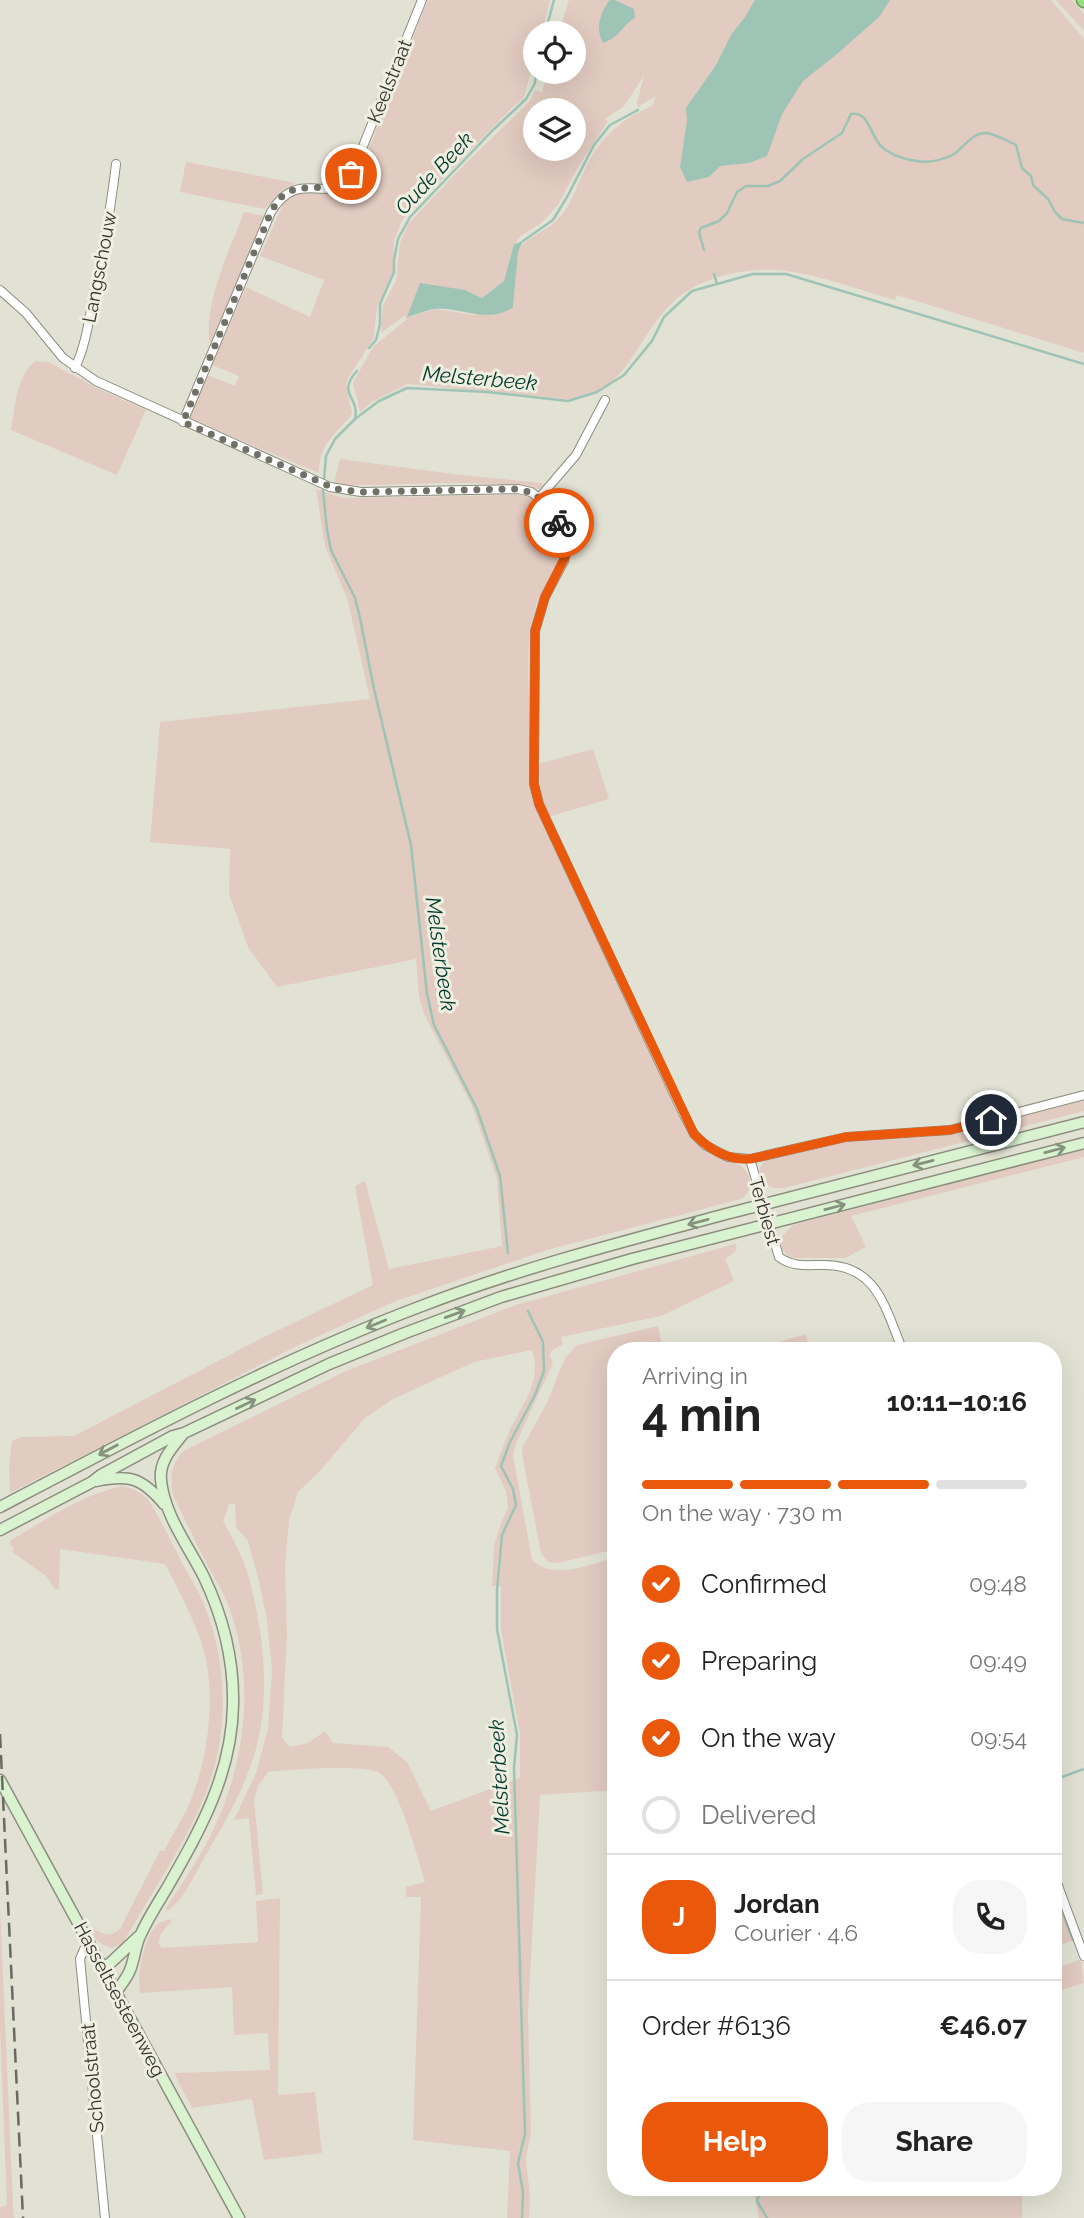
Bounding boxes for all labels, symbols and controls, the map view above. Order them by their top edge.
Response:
map controls [523,21,586,161]
button: locate [523,21,586,84]
street label: Keelstraat [362,35,416,126]
button: layers [523,98,586,161]
water label: Oude Beek [390,127,478,219]
pin [321,144,381,204]
icon: bag [332,155,370,193]
street label: Langschouw [77,209,121,325]
water label: Melsterbeek [422,361,538,395]
courier [524,488,594,558]
icon: bike [540,504,578,542]
water label: Melsterbeek [421,895,461,1013]
pin [961,1090,1021,1150]
icon: home [972,1101,1010,1139]
one-way arrow [1044,1143,1066,1156]
one-way arrow [912,1157,935,1170]
street label: Terbiest [745,1174,785,1248]
one-way arrow [823,1200,846,1213]
one-way arrow [687,1216,710,1229]
one-way arrow [443,1307,465,1320]
one-way arrow [366,1319,387,1332]
text: Arriving in [642,1362,748,1389]
text: 10:11–10:16 [887,1387,1027,1417]
text: 4 min [642,1388,762,1442]
one-way arrow [235,1397,256,1410]
one-way arrow [99,1443,119,1457]
text: On the way · 730 m [642,1499,842,1526]
icon: check [642,1565,680,1603]
text: Confirmed [701,1569,827,1599]
text: 09:48 [969,1570,1027,1597]
icon: check [642,1642,680,1680]
text: Preparing [701,1646,817,1676]
text: 09:49 [969,1647,1027,1674]
water label: Melsterbeek [484,1719,514,1835]
icon: check [642,1719,680,1757]
text: On the way [701,1723,836,1753]
text: 09:54 [970,1724,1027,1751]
text: Delivered [701,1800,816,1830]
button: phone [953,1880,1027,1954]
text: Jordan [734,1889,820,1919]
text: J [673,1902,685,1932]
street label: Hasseltsesteenweg [70,1918,170,2080]
text: Courier · 4.6 [734,1919,858,1946]
text: Order #6136 [642,2011,791,2041]
text: €46.07 [939,2011,1027,2041]
street label: Schoolstraat [76,2022,108,2134]
button: Help [642,2102,828,2182]
button: Share [842,2102,1027,2182]

